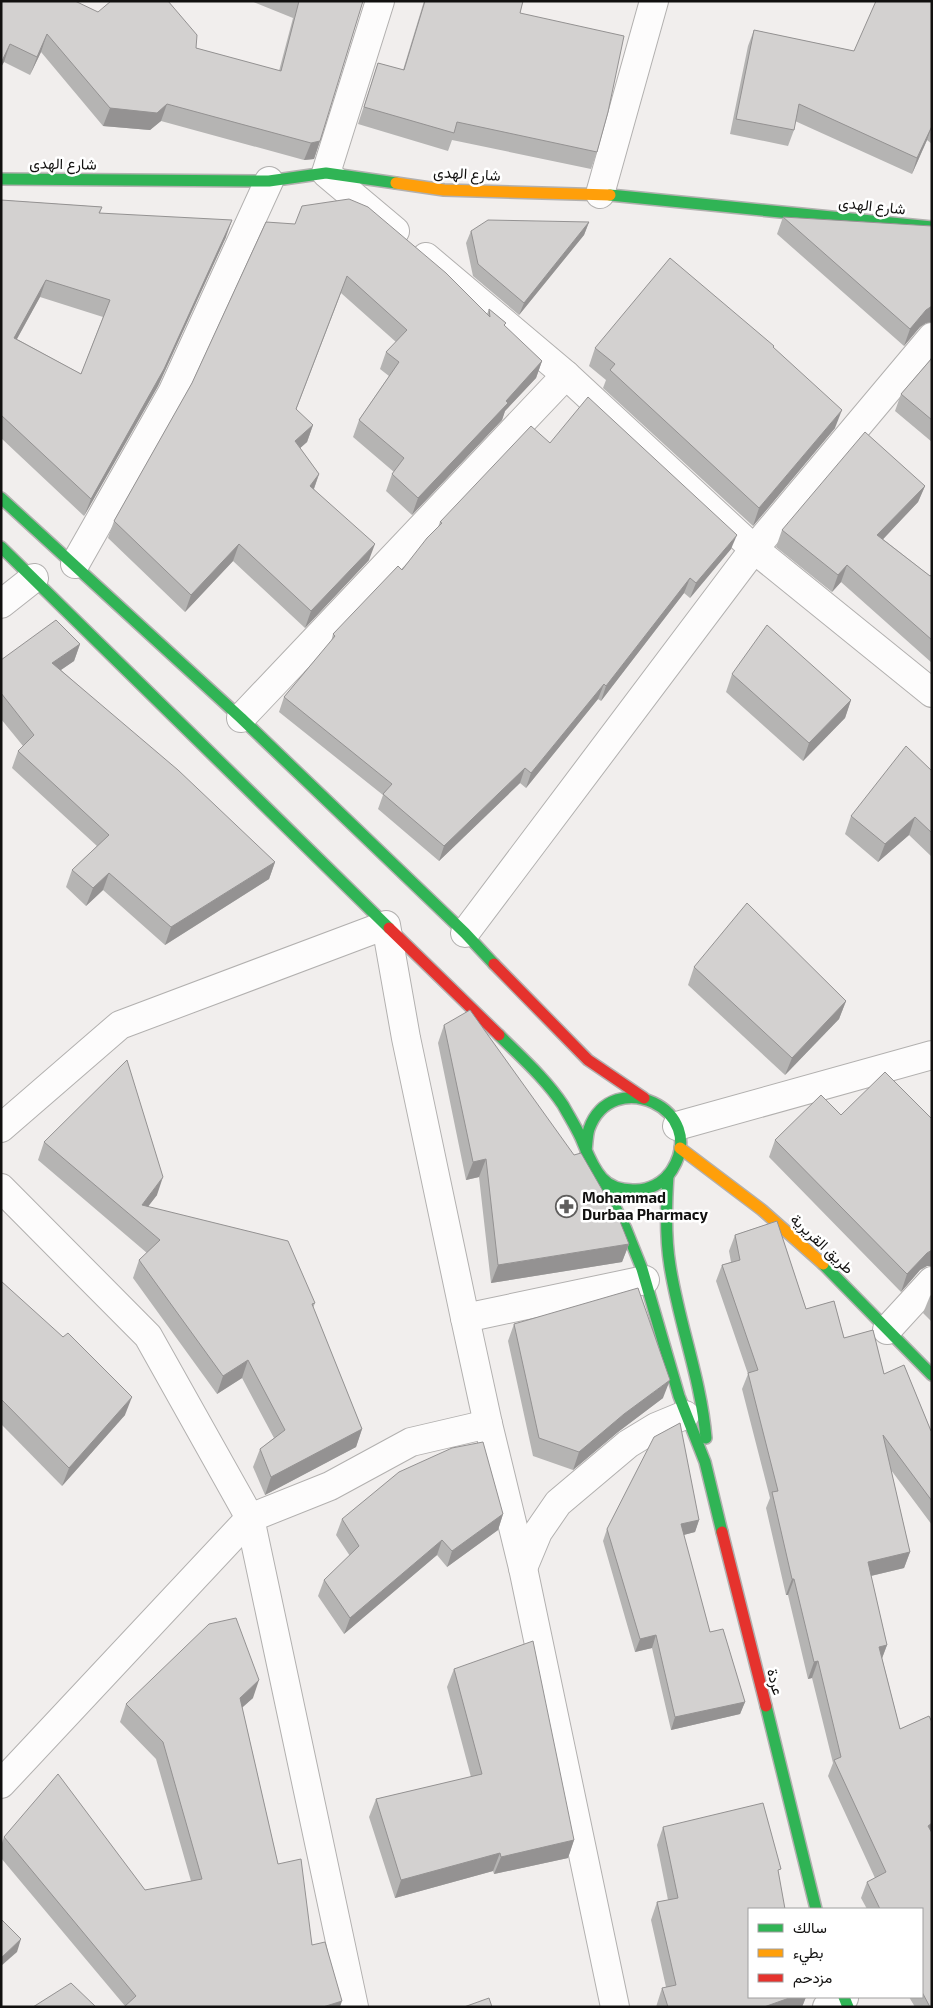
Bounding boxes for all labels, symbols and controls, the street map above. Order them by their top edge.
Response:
street label: شارع الهدى [29,153,97,176]
street label: شارع الهدى [433,162,501,187]
street label: شارع الهدى [837,193,907,220]
place label: Mohammad Durbaa Pharmacy [582,1188,708,1224]
pharmacy icon: Mohammad Durbaa Pharmacy [554,1195,578,1219]
street label: طريق القريرية [786,1210,858,1279]
street label: عردة [763,1667,788,1697]
legend [748,1908,923,1998]
text: سالك [793,1918,827,1936]
text: بطيء [793,1943,823,1966]
text: مزدحم [793,1968,832,1988]

